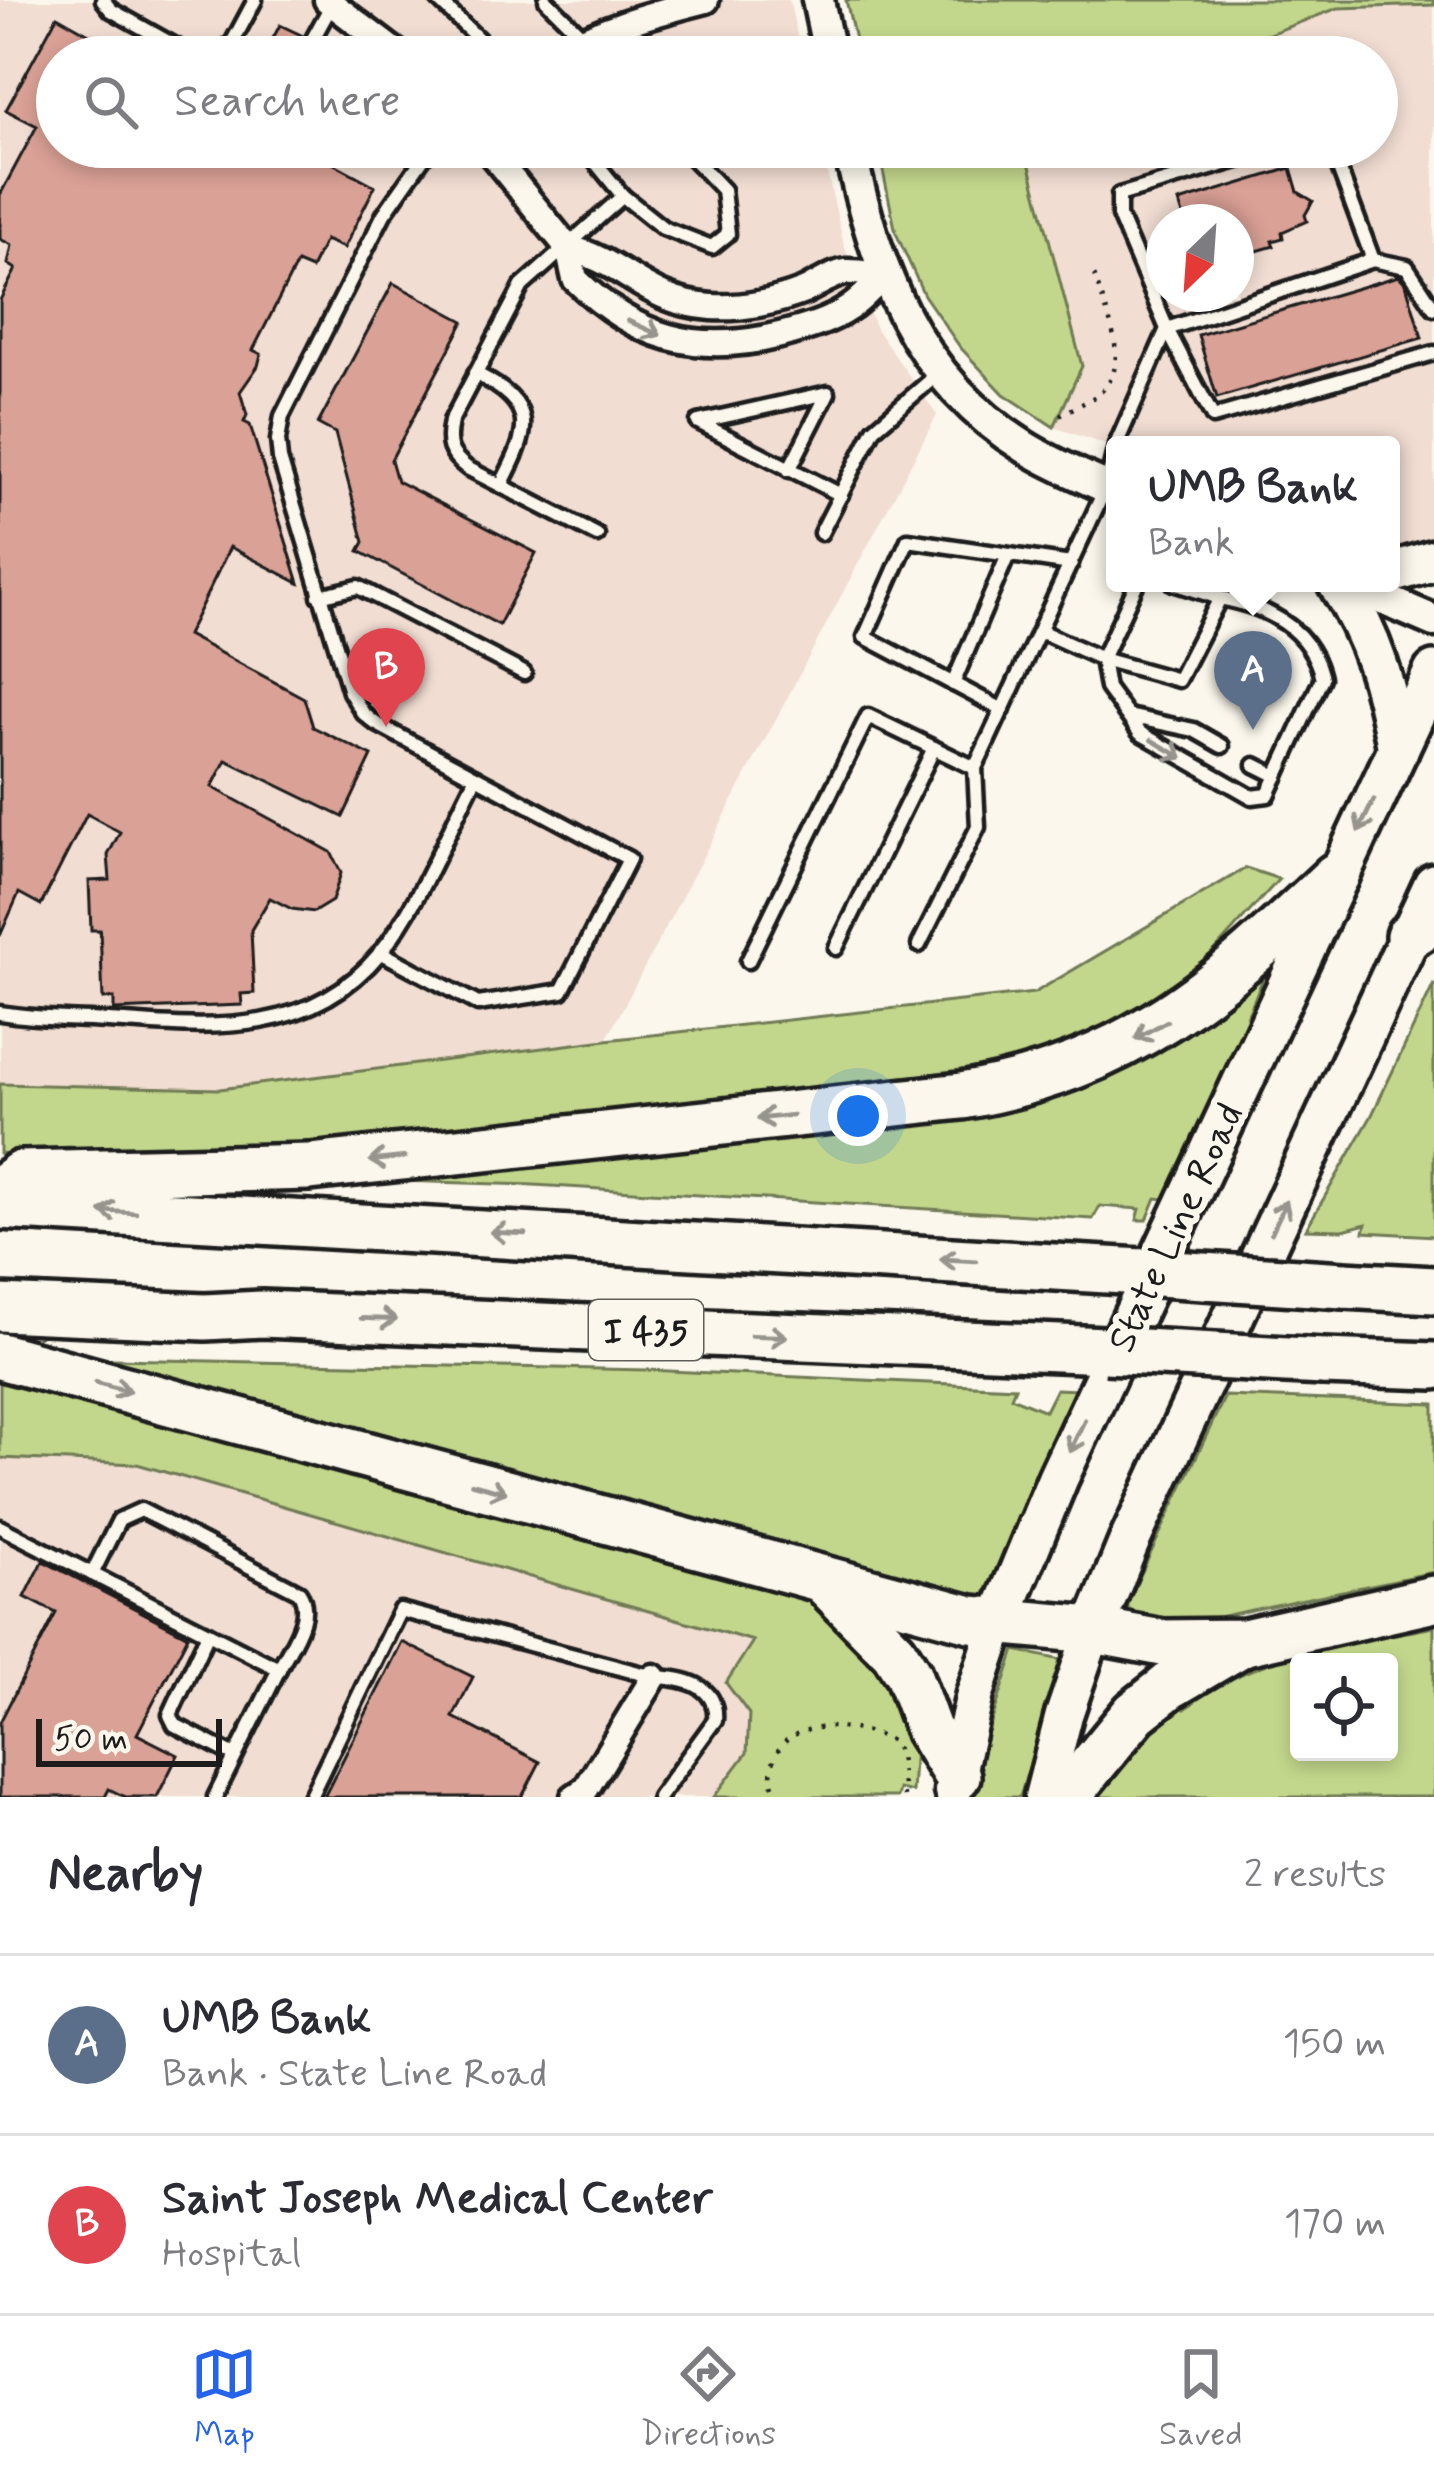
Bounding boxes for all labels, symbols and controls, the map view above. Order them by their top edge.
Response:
search box [36,36,1398,168]
icon: search [78,69,144,135]
text: Search here [174,73,401,132]
north arrow [1146,204,1254,312]
one-way arrow [625,318,661,340]
popup [1106,436,1400,592]
text: UMB Bank [1148,459,1358,518]
text: Bank [1148,518,1234,569]
pin: B [347,628,425,727]
pin: A [1214,631,1292,730]
one-way arrow [1149,737,1184,761]
one-way arrow [1354,797,1376,833]
one-way arrow [1134,1018,1169,1042]
your location [828,1086,888,1146]
street label: State Line Road [1097,1096,1257,1361]
one-way arrow [756,1106,795,1128]
one-way arrow [369,1148,408,1171]
one-way arrow [99,1200,138,1223]
one-way arrow [1269,1200,1291,1236]
one-way arrow [489,1221,528,1244]
one-way arrow [939,1248,978,1271]
road number: I 435 [589,1300,703,1360]
one-way arrow [359,1308,398,1331]
one-way arrow [749,1324,788,1347]
one-way arrow [93,1377,131,1399]
one-way arrow [1065,1417,1087,1453]
one-way arrow [470,1478,508,1500]
map controls [1290,1653,1398,1761]
button: locate [1290,1653,1398,1761]
scale bar [36,1713,222,1766]
text: 50 m [54,1718,128,1762]
text: Nearby [48,1842,203,1908]
text: 2 results [1244,1850,1386,1901]
text: UMB Bank [162,1990,371,2049]
text: A [74,2019,100,2070]
text: 150 m [1283,2019,1386,2070]
text: Bank · State Line Road [162,2049,547,2100]
text: Saint Joseph Medical Center [162,2170,713,2229]
text: B [75,2199,99,2250]
text: 170 m [1284,2199,1386,2250]
text: Hospital [162,2229,301,2280]
tab: Map [191,2341,257,2457]
tab: Directions [640,2341,776,2457]
tab: Saved [1159,2341,1243,2457]

